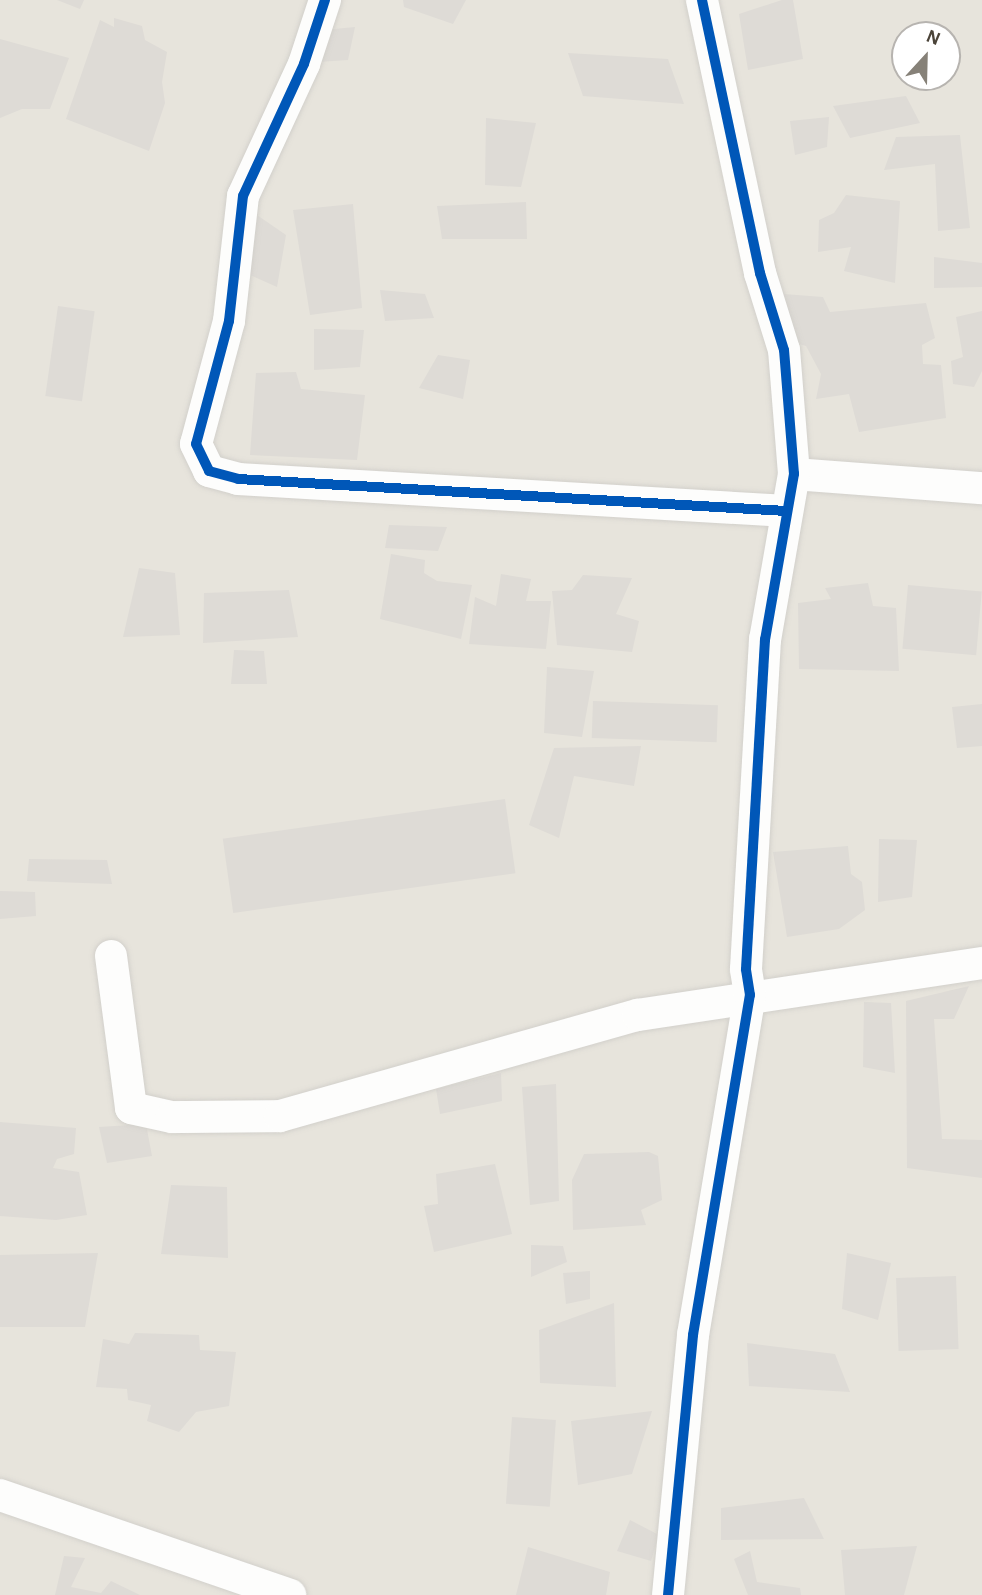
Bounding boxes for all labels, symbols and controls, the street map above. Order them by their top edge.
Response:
north arrow [891,21,961,91]
text: N [924,27,943,49]

